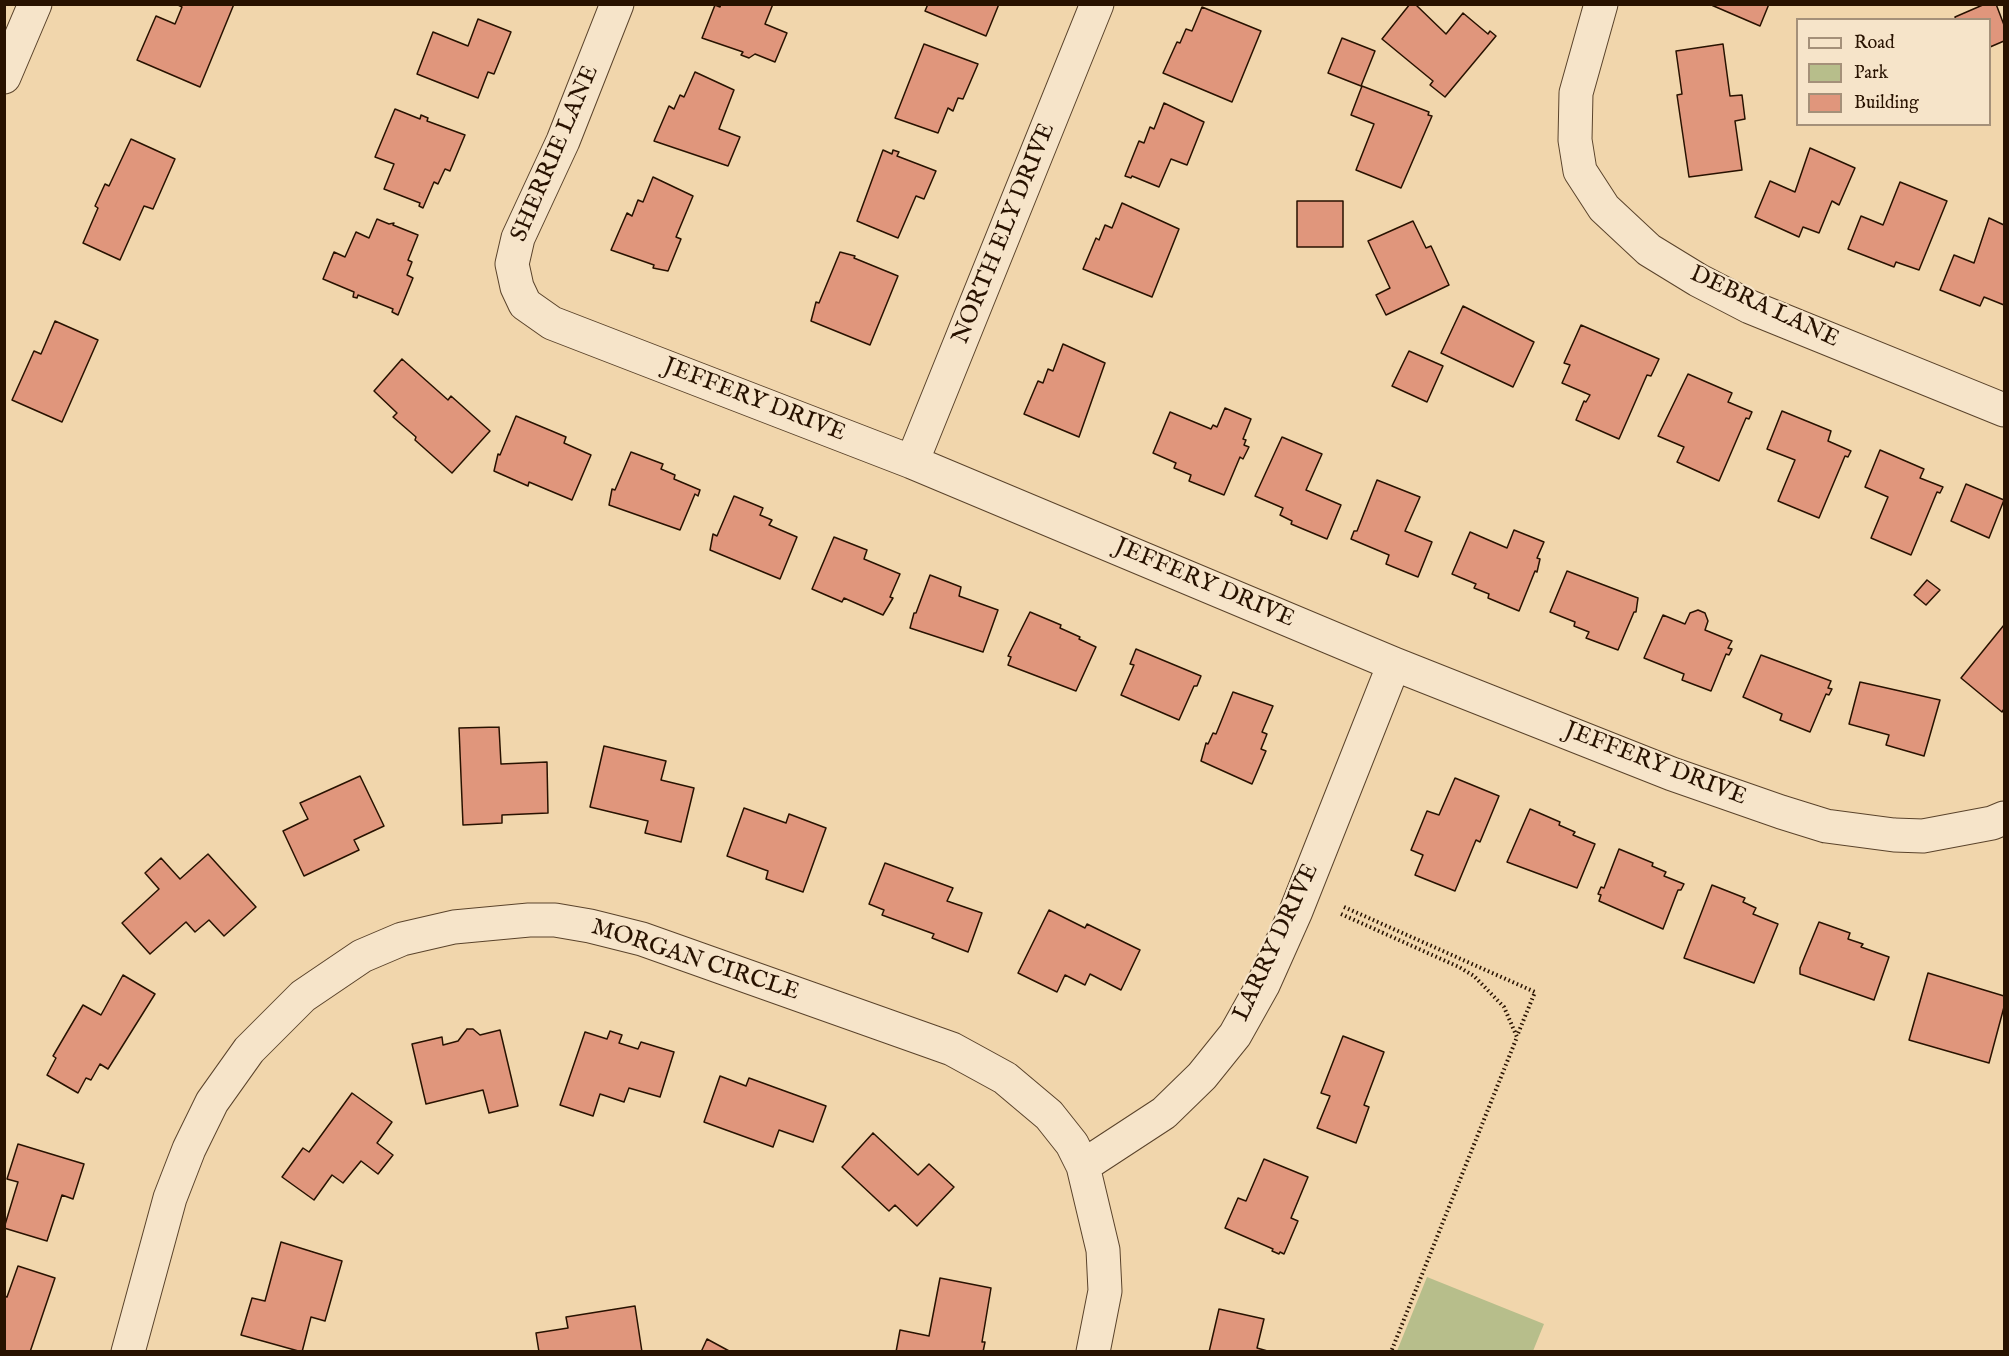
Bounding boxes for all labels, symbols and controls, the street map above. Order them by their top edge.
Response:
legend [1796,18,1991,126]
text: Road [1854,32,1895,55]
street label: SHERRIE LANE [506,62,606,246]
text: Park [1854,62,1888,85]
text: Building [1854,92,1919,115]
street label: NORTH ELY DRIVE [948,119,1062,349]
street label: DEBRA LANE [1685,261,1843,355]
street label: JEFFERY DRIVE [659,353,849,449]
street label: JEFFERY DRIVE [1110,533,1298,635]
street label: JEFFERY DRIVE [1560,717,1750,813]
street label: LARRY DRIVE [1228,860,1326,1026]
street label: MORGAN CIRCLE [587,914,803,1008]

